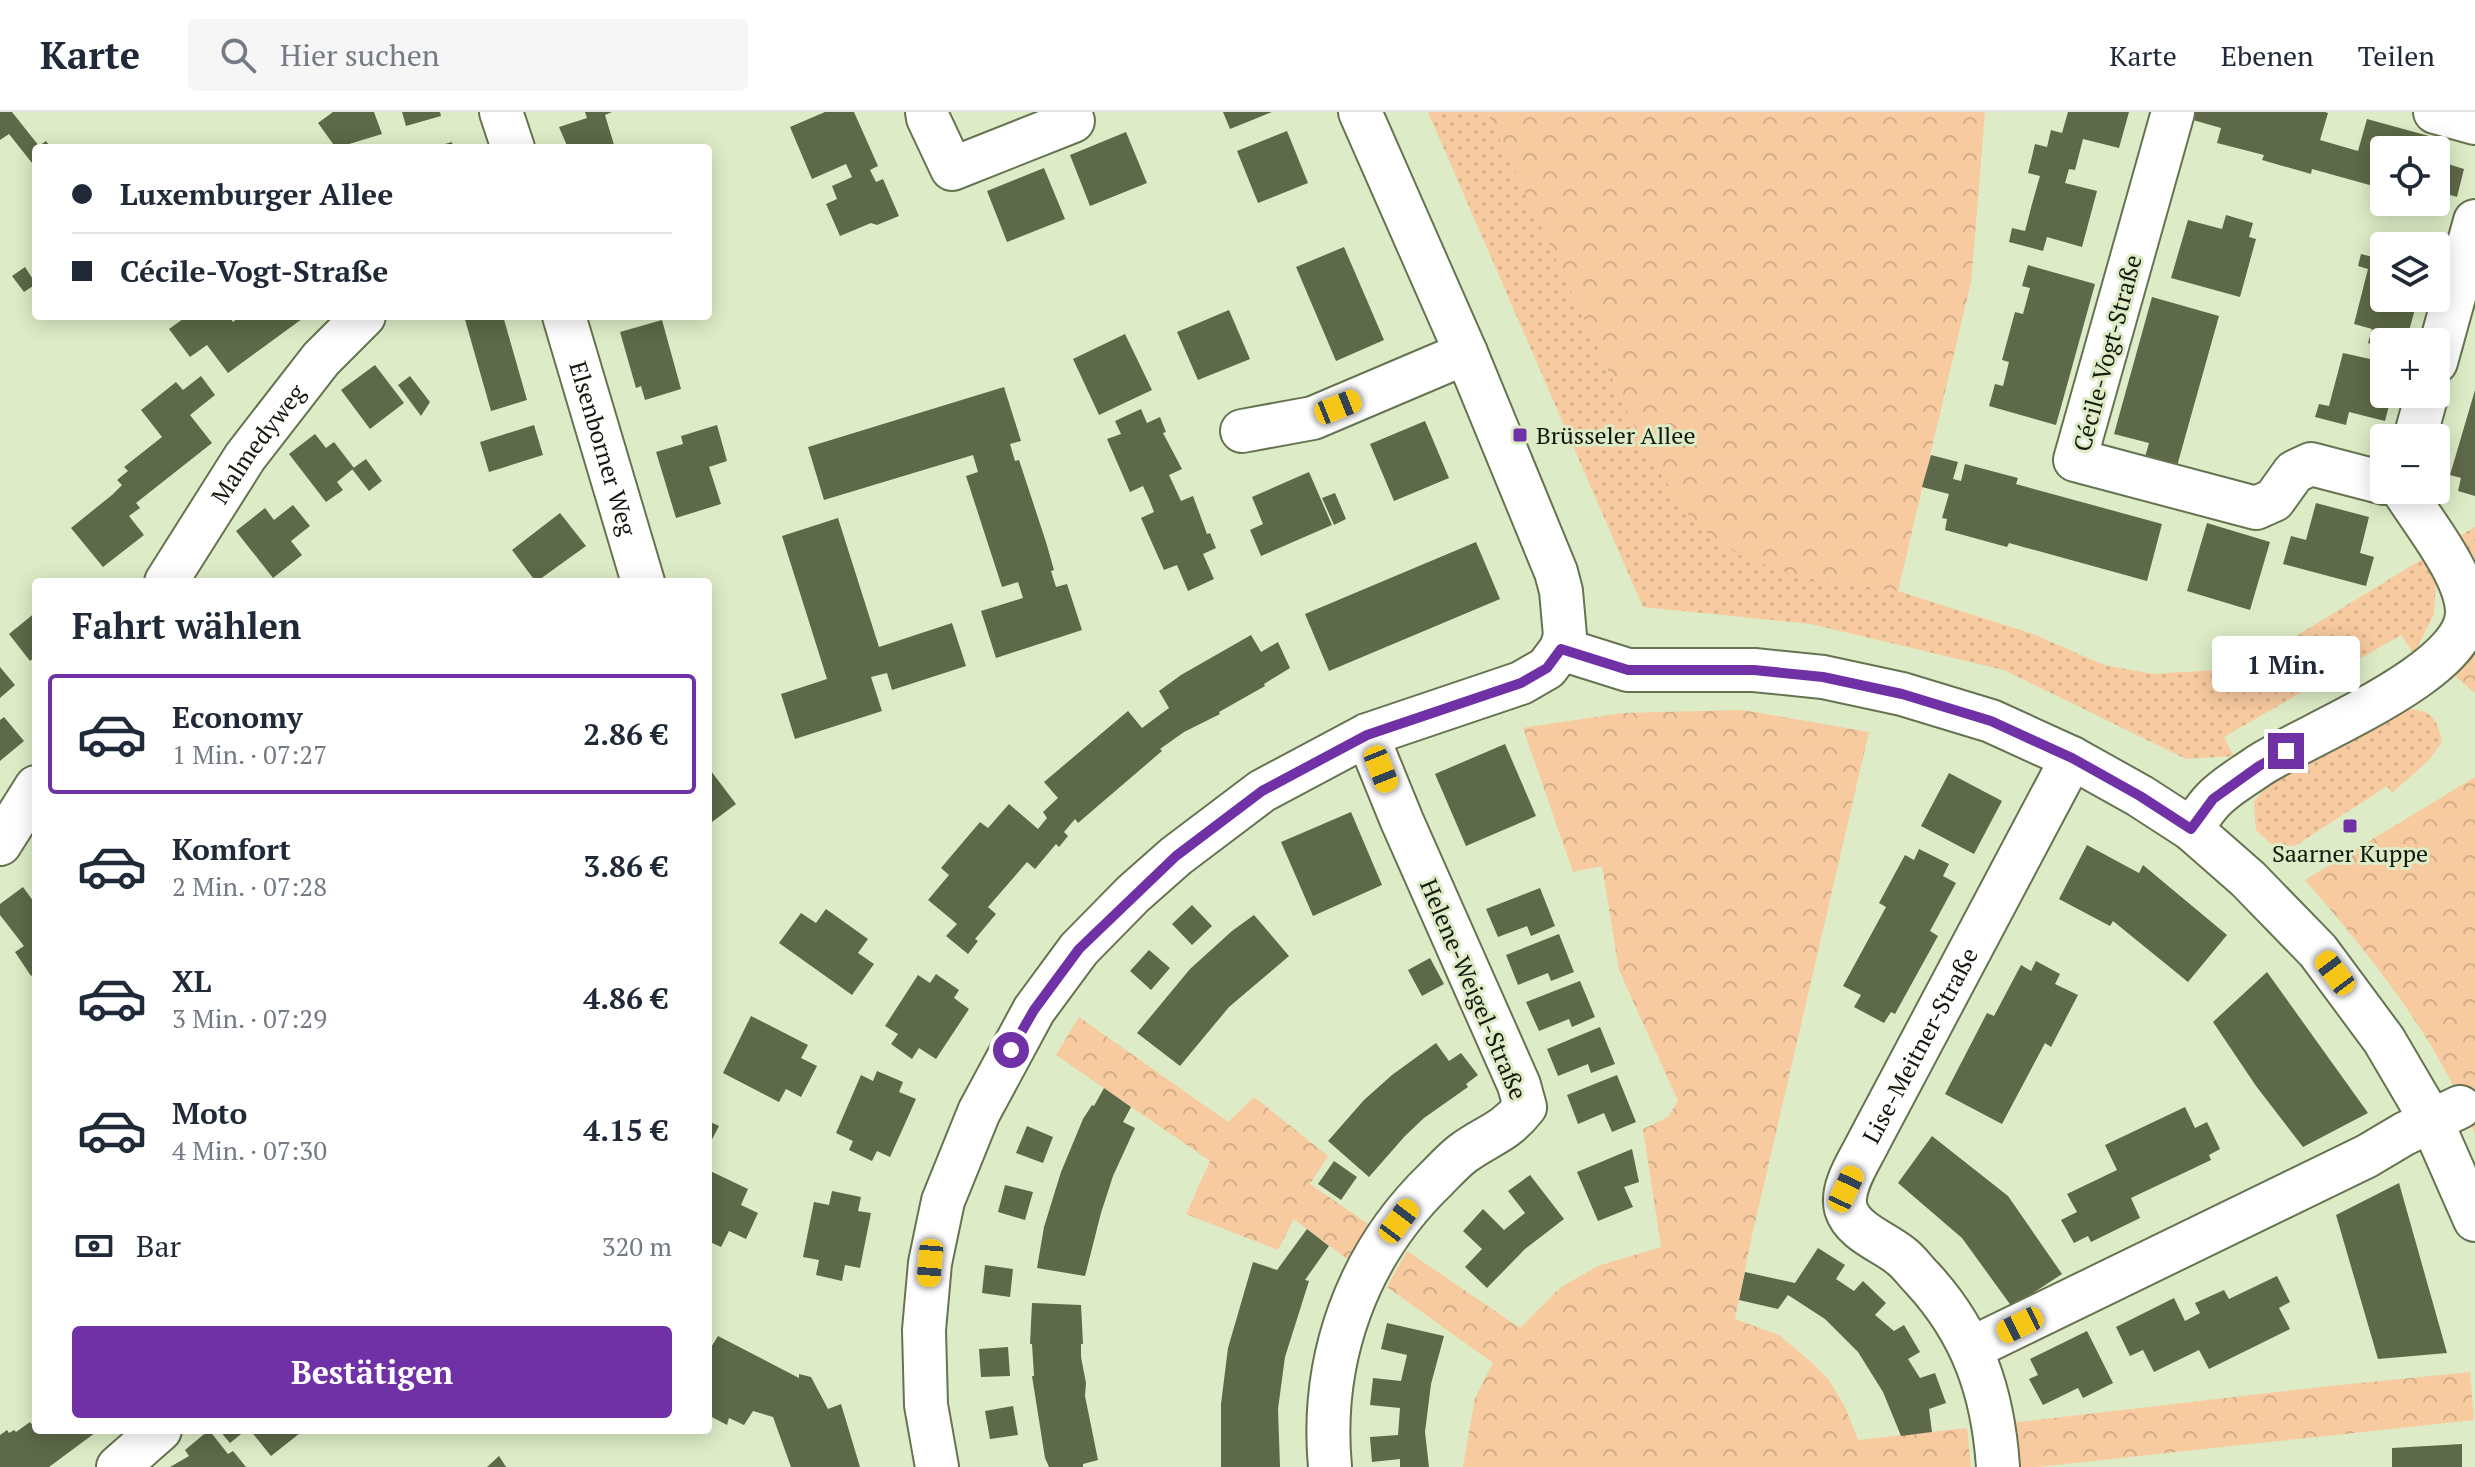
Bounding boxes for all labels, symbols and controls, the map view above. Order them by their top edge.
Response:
search box [188,19,748,91]
text: Karte [40,30,140,80]
icon: search [216,33,260,77]
text: Hier suchen [280,35,440,75]
text: Karte [2109,37,2177,74]
text: Ebenen [2221,37,2314,74]
text: Teilen [2358,37,2435,74]
map controls [2370,136,2450,504]
button: locate [2370,136,2450,216]
text: Luxemburger Allee [120,174,393,214]
button: layers [2370,232,2450,312]
text: Cécile-Vogt-Straße [120,251,388,291]
street label: Cécile-Vogt-Straße [2065,251,2149,455]
button: + [2370,328,2450,408]
street label: Elsenborner Weg [562,357,644,540]
street label: Malmedyweg [203,377,312,510]
car [1311,387,1365,427]
place label: Brüsseler Allee [1536,419,1695,451]
button: − [2370,424,2450,504]
marker: Brüsseler Allee [1511,426,1529,444]
text: Fahrt wählen [72,602,301,649]
callout: 1 Min. [2212,635,2360,691]
text: 1 Min. [2247,647,2325,681]
text: Economy [172,697,303,737]
icon: car [76,698,148,770]
text: 2.86 € [583,714,668,754]
route end [2268,733,2304,769]
text: 1 Min. · 07:27 [172,737,327,771]
car [1361,742,1401,796]
marker: Saarner Kuppe [2341,817,2359,835]
text: Komfort [172,829,291,869]
icon: car [76,830,148,902]
place label: Saarner Kuppe [2272,837,2428,869]
text: 3.86 € [583,846,668,886]
text: 2 Min. · 07:28 [172,869,327,903]
street label: Helene-Weigel-Straße [1413,874,1535,1104]
street label: Lise-Meitner-Straße [1855,942,1985,1149]
car [2311,947,2359,999]
text: XL [172,961,211,1001]
icon: car [76,962,148,1034]
text: 4.86 € [583,978,668,1018]
text: 3 Min. · 07:29 [172,1001,327,1035]
route start [993,1032,1029,1068]
text: Moto [172,1093,247,1133]
icon: car [76,1094,148,1166]
text: 4.15 € [583,1110,668,1150]
text: 4 Min. · 07:30 [172,1133,327,1167]
car [1825,1162,1867,1216]
car [1375,1195,1423,1247]
icon: cash [72,1224,116,1268]
text: Bar [136,1226,181,1266]
text: 320 m [602,1229,672,1263]
car [916,1238,944,1288]
car [1993,1304,2047,1346]
button: Bestätigen [72,1326,672,1418]

